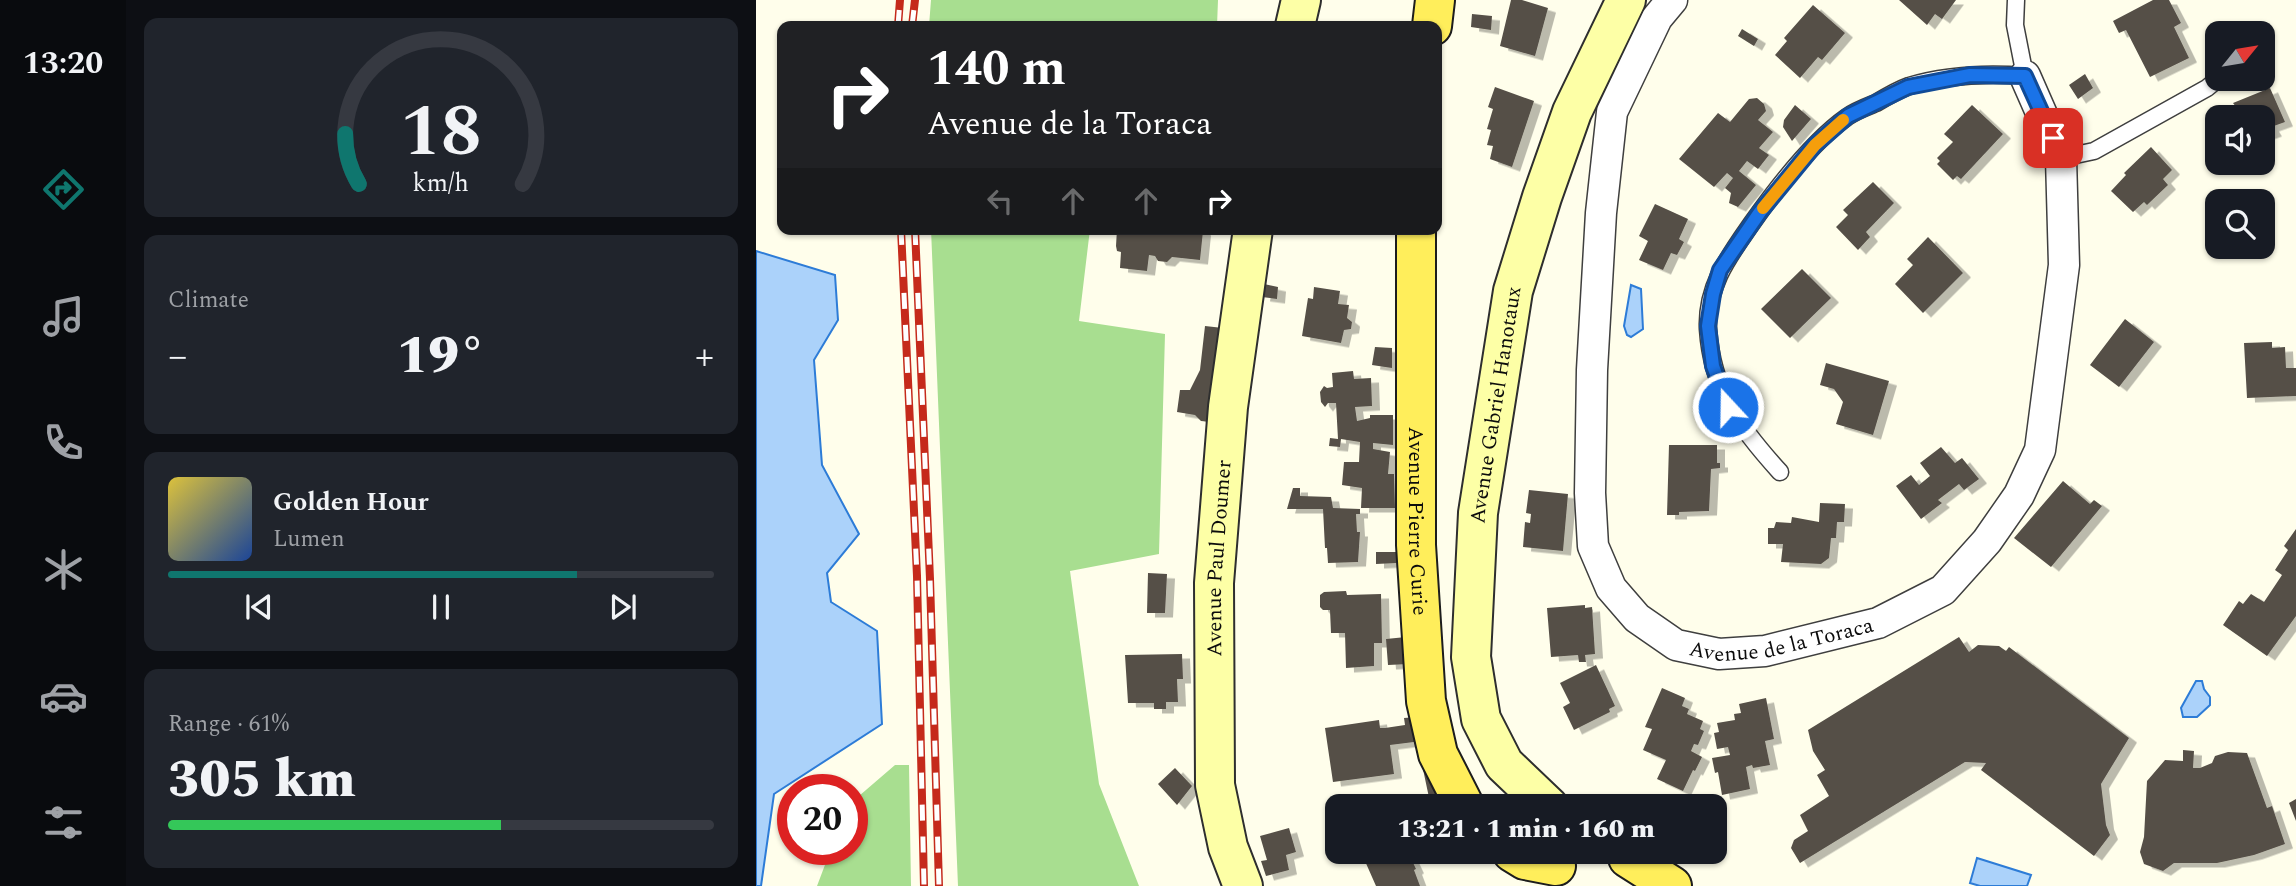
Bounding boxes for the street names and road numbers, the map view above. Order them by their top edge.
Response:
street label: Avenue Gabriel Hanotaux [1462,284,1530,525]
street label: Avenue Pierre Curie [1399,426,1435,616]
street label: Avenue Paul Doumer [1199,459,1241,657]
street label: Avenue de la Toraca [1686,610,1878,671]

